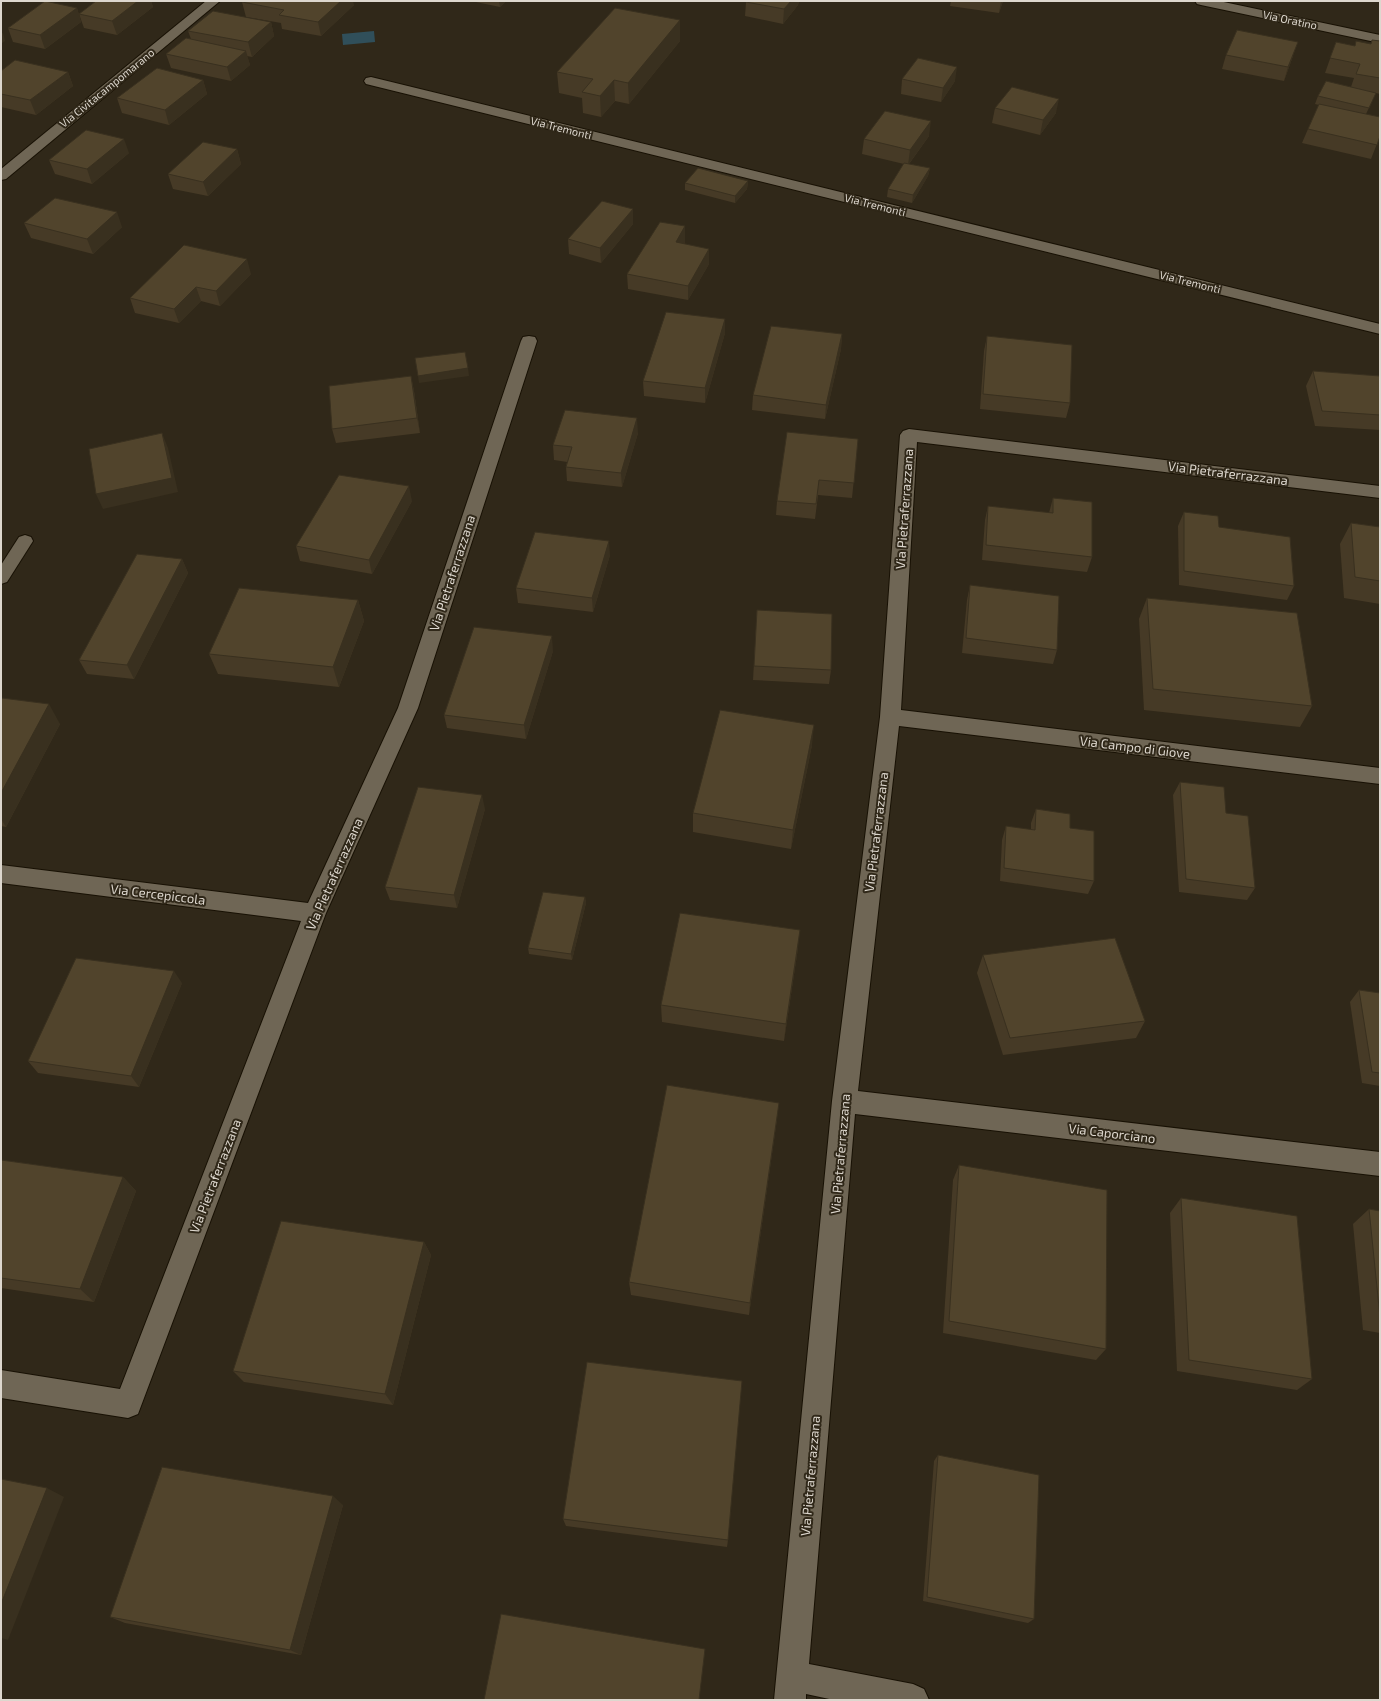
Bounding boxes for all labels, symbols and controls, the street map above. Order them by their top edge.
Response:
street label: Via Oratino [1262,7,1318,32]
street label: Via Civitacampomarano [57,45,157,130]
street label: Via Tremonti [529,114,593,141]
street label: Via Tremonti [843,191,907,218]
street label: Via Tremonti [1158,268,1222,295]
street label: Via Pietraferrazzana [892,448,916,570]
street label: Via Pietraferrazzana [1167,458,1289,488]
street label: Via Pietraferrazzana [426,513,478,633]
street label: Via Campo di Giove [1079,732,1191,762]
street label: Via Pietraferrazzana [861,771,891,893]
street label: Via Pietraferrazzana [302,816,366,932]
street label: Via Cercepiccola [110,880,206,908]
street label: Via Pietraferrazzana [827,1093,853,1215]
street label: Via Pietraferrazzana [186,1117,244,1235]
street label: Via Caporciano [1068,1120,1156,1146]
street label: Via Pietraferrazzana [797,1415,823,1537]

